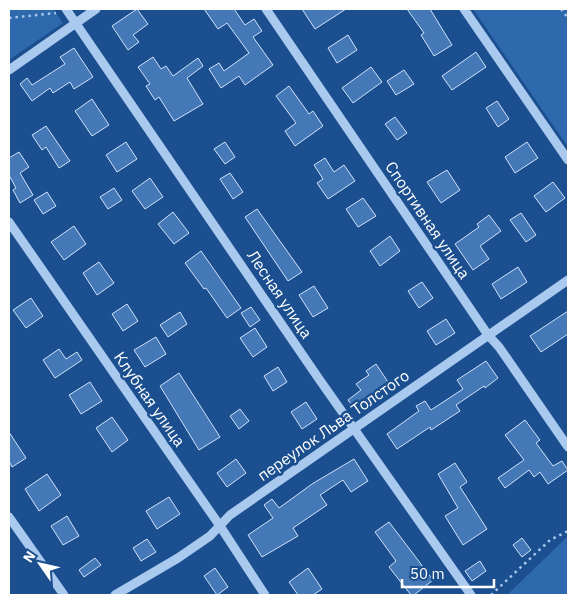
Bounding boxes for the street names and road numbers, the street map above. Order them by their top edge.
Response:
street label: Спортивная улица [381,157,475,283]
street label: Лесная улица [243,246,317,342]
street label: Клубная улица [110,348,190,451]
street label: переулок Льва Толстого [253,365,413,485]

